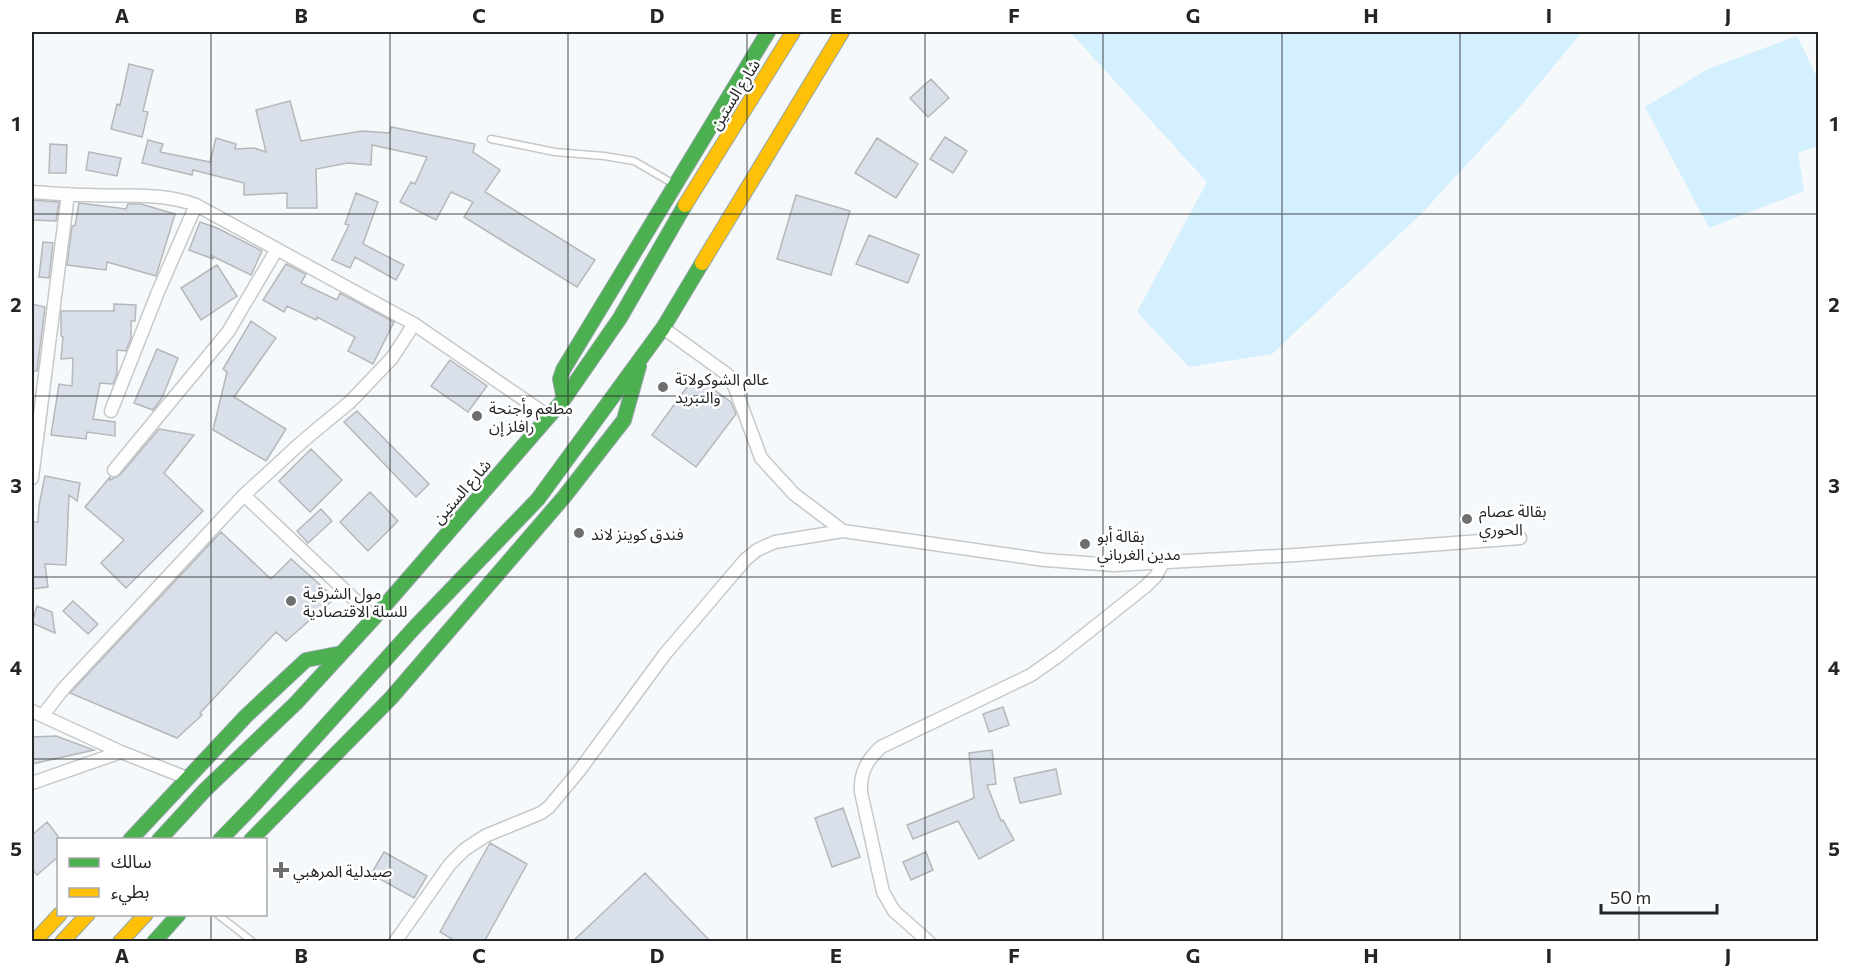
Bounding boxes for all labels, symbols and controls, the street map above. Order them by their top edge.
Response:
text: A [115,3,129,27]
text: B [294,3,308,27]
text: C [472,3,486,27]
text: D [650,3,664,27]
text: E [830,3,842,27]
text: F [1008,3,1020,27]
text: G [1186,3,1200,27]
text: H [1364,3,1379,27]
text: I [1546,3,1552,27]
text: J [1725,3,1731,27]
street label: شارع الستين [705,55,766,135]
text: 1 [11,111,21,135]
text: 1 [1829,111,1839,135]
text: 2 [10,292,22,316]
text: 2 [1828,292,1840,316]
place label: عالم الشوكولاتة والتبريد [675,369,769,407]
marker: عالم الشوكولاتة والتبريد [656,380,670,394]
place label: مطعم وأجنحة رافلز إن [489,398,573,437]
marker: مطعم وأجنحة رافلز إن [470,409,484,423]
street label: شارع الستين [428,455,497,530]
text: 3 [10,473,22,497]
text: 3 [1828,473,1840,497]
place label: بقالة عصام الحوري [1479,501,1547,541]
marker: بقالة عصام الحوري [1460,512,1474,526]
place label: فندق كوينز لاند [591,524,684,544]
marker: فندق كوينز لاند [572,526,586,540]
place label: بقالة أبو مدين الغرباني [1097,526,1181,566]
marker: بقالة أبو مدين الغرباني [1078,537,1092,551]
place label: مول الشرقية للسلة الاقتصادية [303,583,407,620]
marker: مول الشرقية للسلة الاقتصادية [284,594,298,608]
text: 4 [10,655,22,679]
text: 4 [1828,655,1840,679]
text: 5 [10,836,22,860]
text: 5 [1828,836,1840,860]
legend [57,838,267,916]
text: سالك [111,850,152,872]
place label: صيدلية المرهبي [293,861,392,883]
marker: صيدلية المرهبي [274,863,288,877]
scale bar [1601,877,1716,915]
text: بطيء [111,880,149,905]
text: 50 m [1610,886,1651,908]
text: A [115,943,129,967]
text: B [294,943,308,967]
text: C [472,943,486,967]
text: D [650,943,664,967]
text: E [830,943,842,967]
text: F [1008,943,1020,967]
text: G [1186,943,1200,967]
text: H [1364,943,1379,967]
text: I [1546,943,1552,967]
text: J [1725,943,1731,967]

